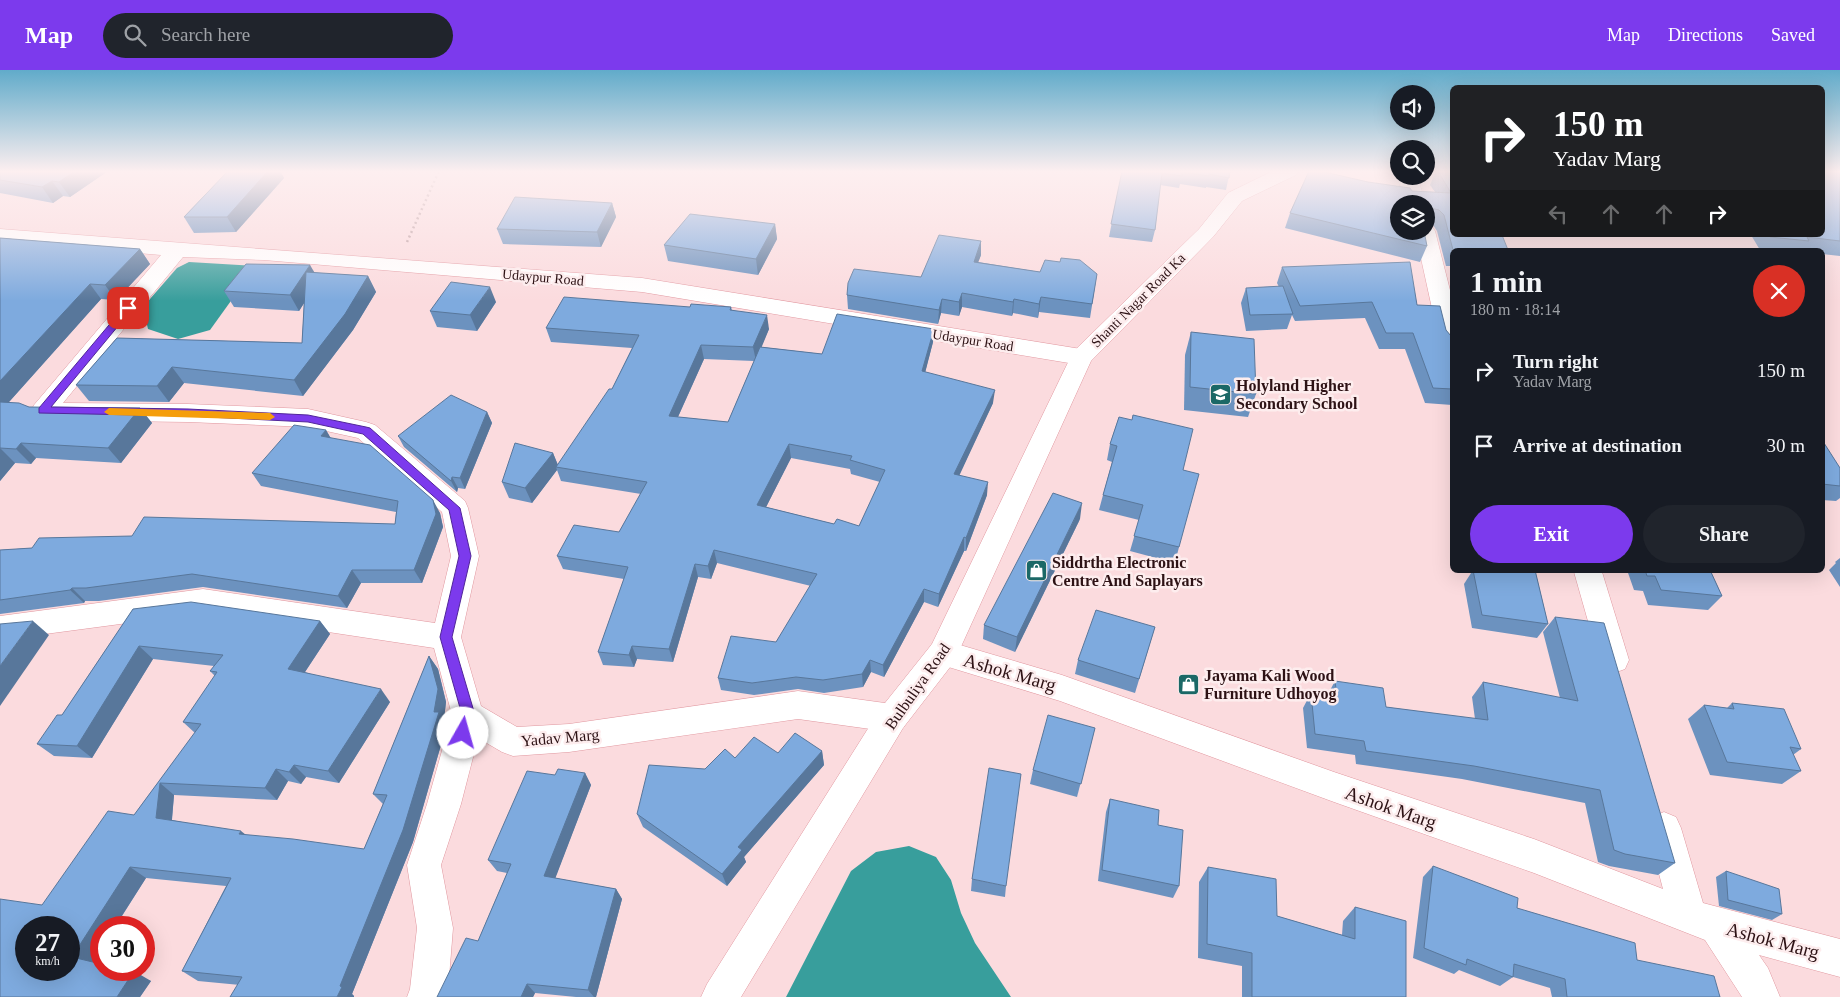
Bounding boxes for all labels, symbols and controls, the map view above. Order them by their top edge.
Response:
search box [103,13,453,58]
icon: search [121,21,149,49]
text: Map [25,22,73,48]
text: Search here [161,24,250,45]
text: Map [1607,25,1640,45]
text: Directions [1668,25,1743,45]
text: Saved [1771,25,1815,45]
map controls [1390,85,1435,240]
button: sound [1390,85,1435,130]
icon: right [1470,105,1535,170]
text: 150 m [1553,105,1643,144]
button: search [1390,140,1435,185]
text: Yadav Marg [1553,146,1661,171]
button: layers [1390,195,1435,240]
icon: left [1544,200,1572,228]
icon: ahead [1597,200,1625,228]
icon: ahead [1650,200,1678,228]
icon: right [1703,200,1731,228]
street label: Shanti Nagar Road Ka [1088,250,1189,350]
text: 1 min [1470,265,1543,298]
button: close [1753,265,1805,317]
street label: Udaypur Road [501,266,584,289]
pin [107,287,149,329]
icon: arrive [114,294,142,322]
text: 180 m · 18:14 [1470,301,1560,318]
street label: Udaypur Road [931,327,1015,354]
text: Turn right [1513,351,1598,372]
icon: right [1470,357,1498,385]
text: 150 m [1757,360,1805,381]
text: Yadav Marg [1513,373,1592,390]
place label: Holyland Higher Secondary School [1236,377,1358,413]
school or university icon: Holyland Higher Secondary School [1208,382,1232,406]
icon: arrive [1470,432,1498,460]
text: Arrive at destination [1513,435,1682,456]
text: 30 m [1766,435,1805,456]
button: Exit [1470,505,1633,563]
button: Share [1643,505,1805,563]
place label: Siddrtha Electronic Centre And Saplayars [1052,554,1203,590]
shop icon: Siddrtha Electronic Centre And Saplayars [1024,559,1048,583]
street label: Bulbuliya Road [882,640,954,733]
street label: Ashok Marg [961,649,1059,696]
place label: Jayama Kali Wood Furniture Udhoyog [1204,667,1337,703]
shop icon: Jayama Kali Wood Furniture Udhoyog [1176,672,1200,696]
position arrow [436,706,488,758]
street label: Yadav Marg [520,726,600,750]
street label: Ashok Marg [1342,782,1440,833]
speed limit sign: 30 [90,916,155,981]
street label: Ashok Marg [1724,918,1822,963]
text: 27 [35,929,60,956]
text: km/h [35,954,60,968]

